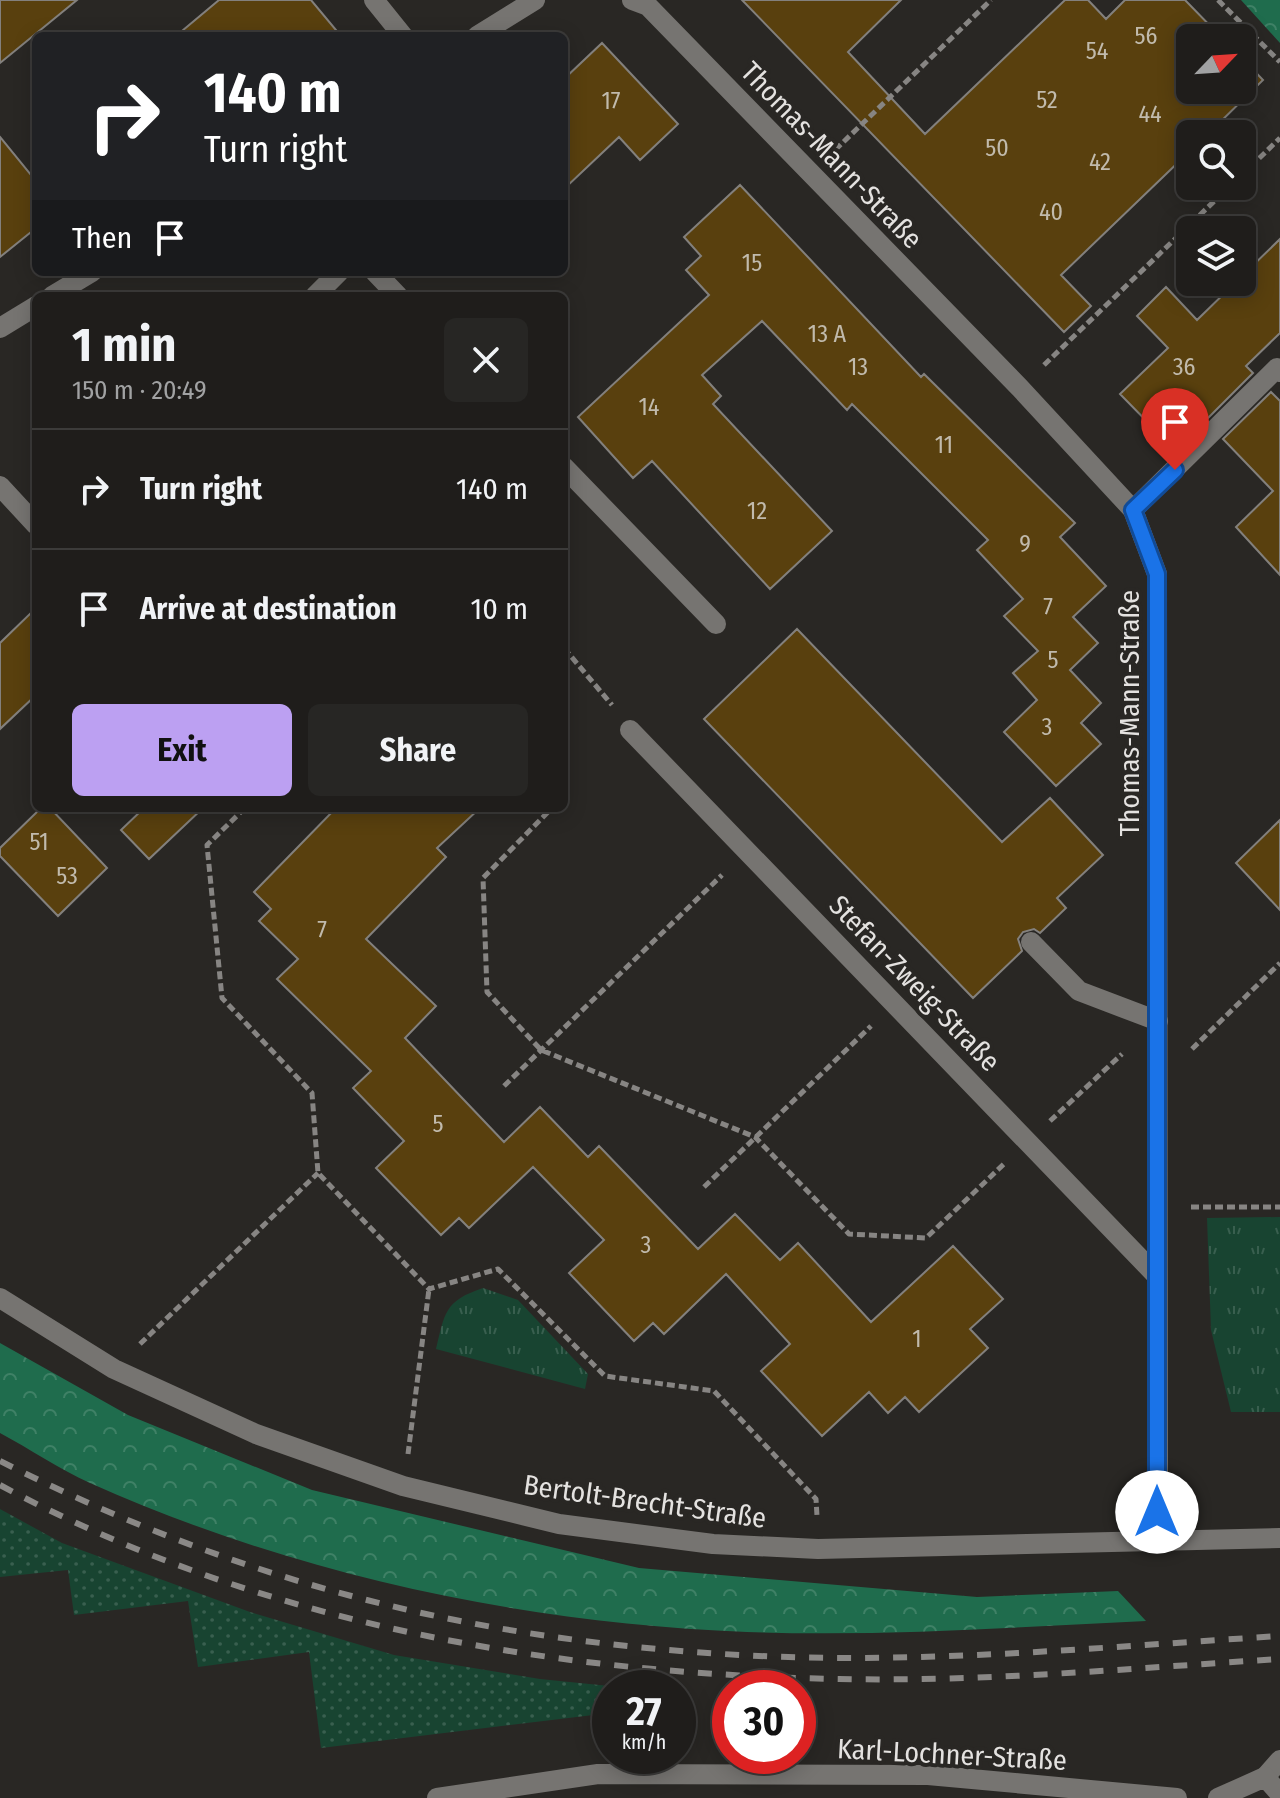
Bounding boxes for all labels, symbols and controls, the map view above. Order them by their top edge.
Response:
house number: 56 [1135,22,1157,50]
north arrow [1176,24,1256,104]
map controls [1176,24,1256,296]
house number: 54 [1086,37,1108,65]
street label: Thomas-Mann-Straße [734,55,929,255]
text: 140 m [204,60,341,127]
icon: right [72,64,176,168]
house number: 52 [1036,86,1058,114]
house number: 17 [601,87,621,115]
house number: 44 [1138,100,1162,128]
button: search [1176,120,1256,200]
text: Turn right [204,128,347,172]
house number: 50 [985,134,1009,162]
house number: 42 [1089,148,1111,176]
house number: 40 [1039,198,1063,226]
icon: arrive [148,216,192,260]
button: layers [1176,216,1256,296]
text: Then [72,220,132,256]
house number: 15 [742,249,762,277]
text: 1 min [72,316,177,374]
button: close [444,318,528,402]
house number: 13 A [808,320,847,348]
house number: 13 [848,353,868,381]
house number: 36 [1173,353,1195,381]
text: 150 m · 20:49 [72,375,207,406]
pin [1141,388,1209,470]
house number: 14 [639,393,659,421]
icon: arrive [1153,400,1197,444]
house number: 11 [935,431,953,459]
icon: right [72,467,116,511]
text: Turn right [140,471,262,507]
text: 140 m [456,471,528,507]
house number: 12 [747,497,767,525]
house number: 9 [1019,530,1031,558]
icon: arrive [72,587,116,631]
street label: Thomas-Mann-Straße [1113,590,1146,836]
text: Arrive at destination [140,591,397,627]
text: 10 m [471,591,528,627]
house number: 7 [1043,593,1053,621]
house number: 5 [1047,646,1059,674]
button: Exit [72,704,292,796]
button: Share [308,704,528,796]
house number: 3 [1042,713,1052,741]
house number: 51 [29,828,49,856]
house number: 53 [56,862,78,890]
street label: Stefan-Zweig-Straße [822,889,1007,1078]
house number: 7 [317,916,327,944]
house number: 5 [432,1110,444,1138]
house number: 3 [641,1231,651,1259]
house number: 1 [912,1325,922,1353]
street label: Bertolt-Brecht-Straße [521,1468,768,1535]
position arrow [1115,1470,1199,1554]
speed limit sign: 30 [712,1670,816,1774]
text: 27 [626,1688,662,1736]
text: km/h [622,1730,666,1754]
street label: Karl-Lochner-Straße [836,1732,1068,1777]

